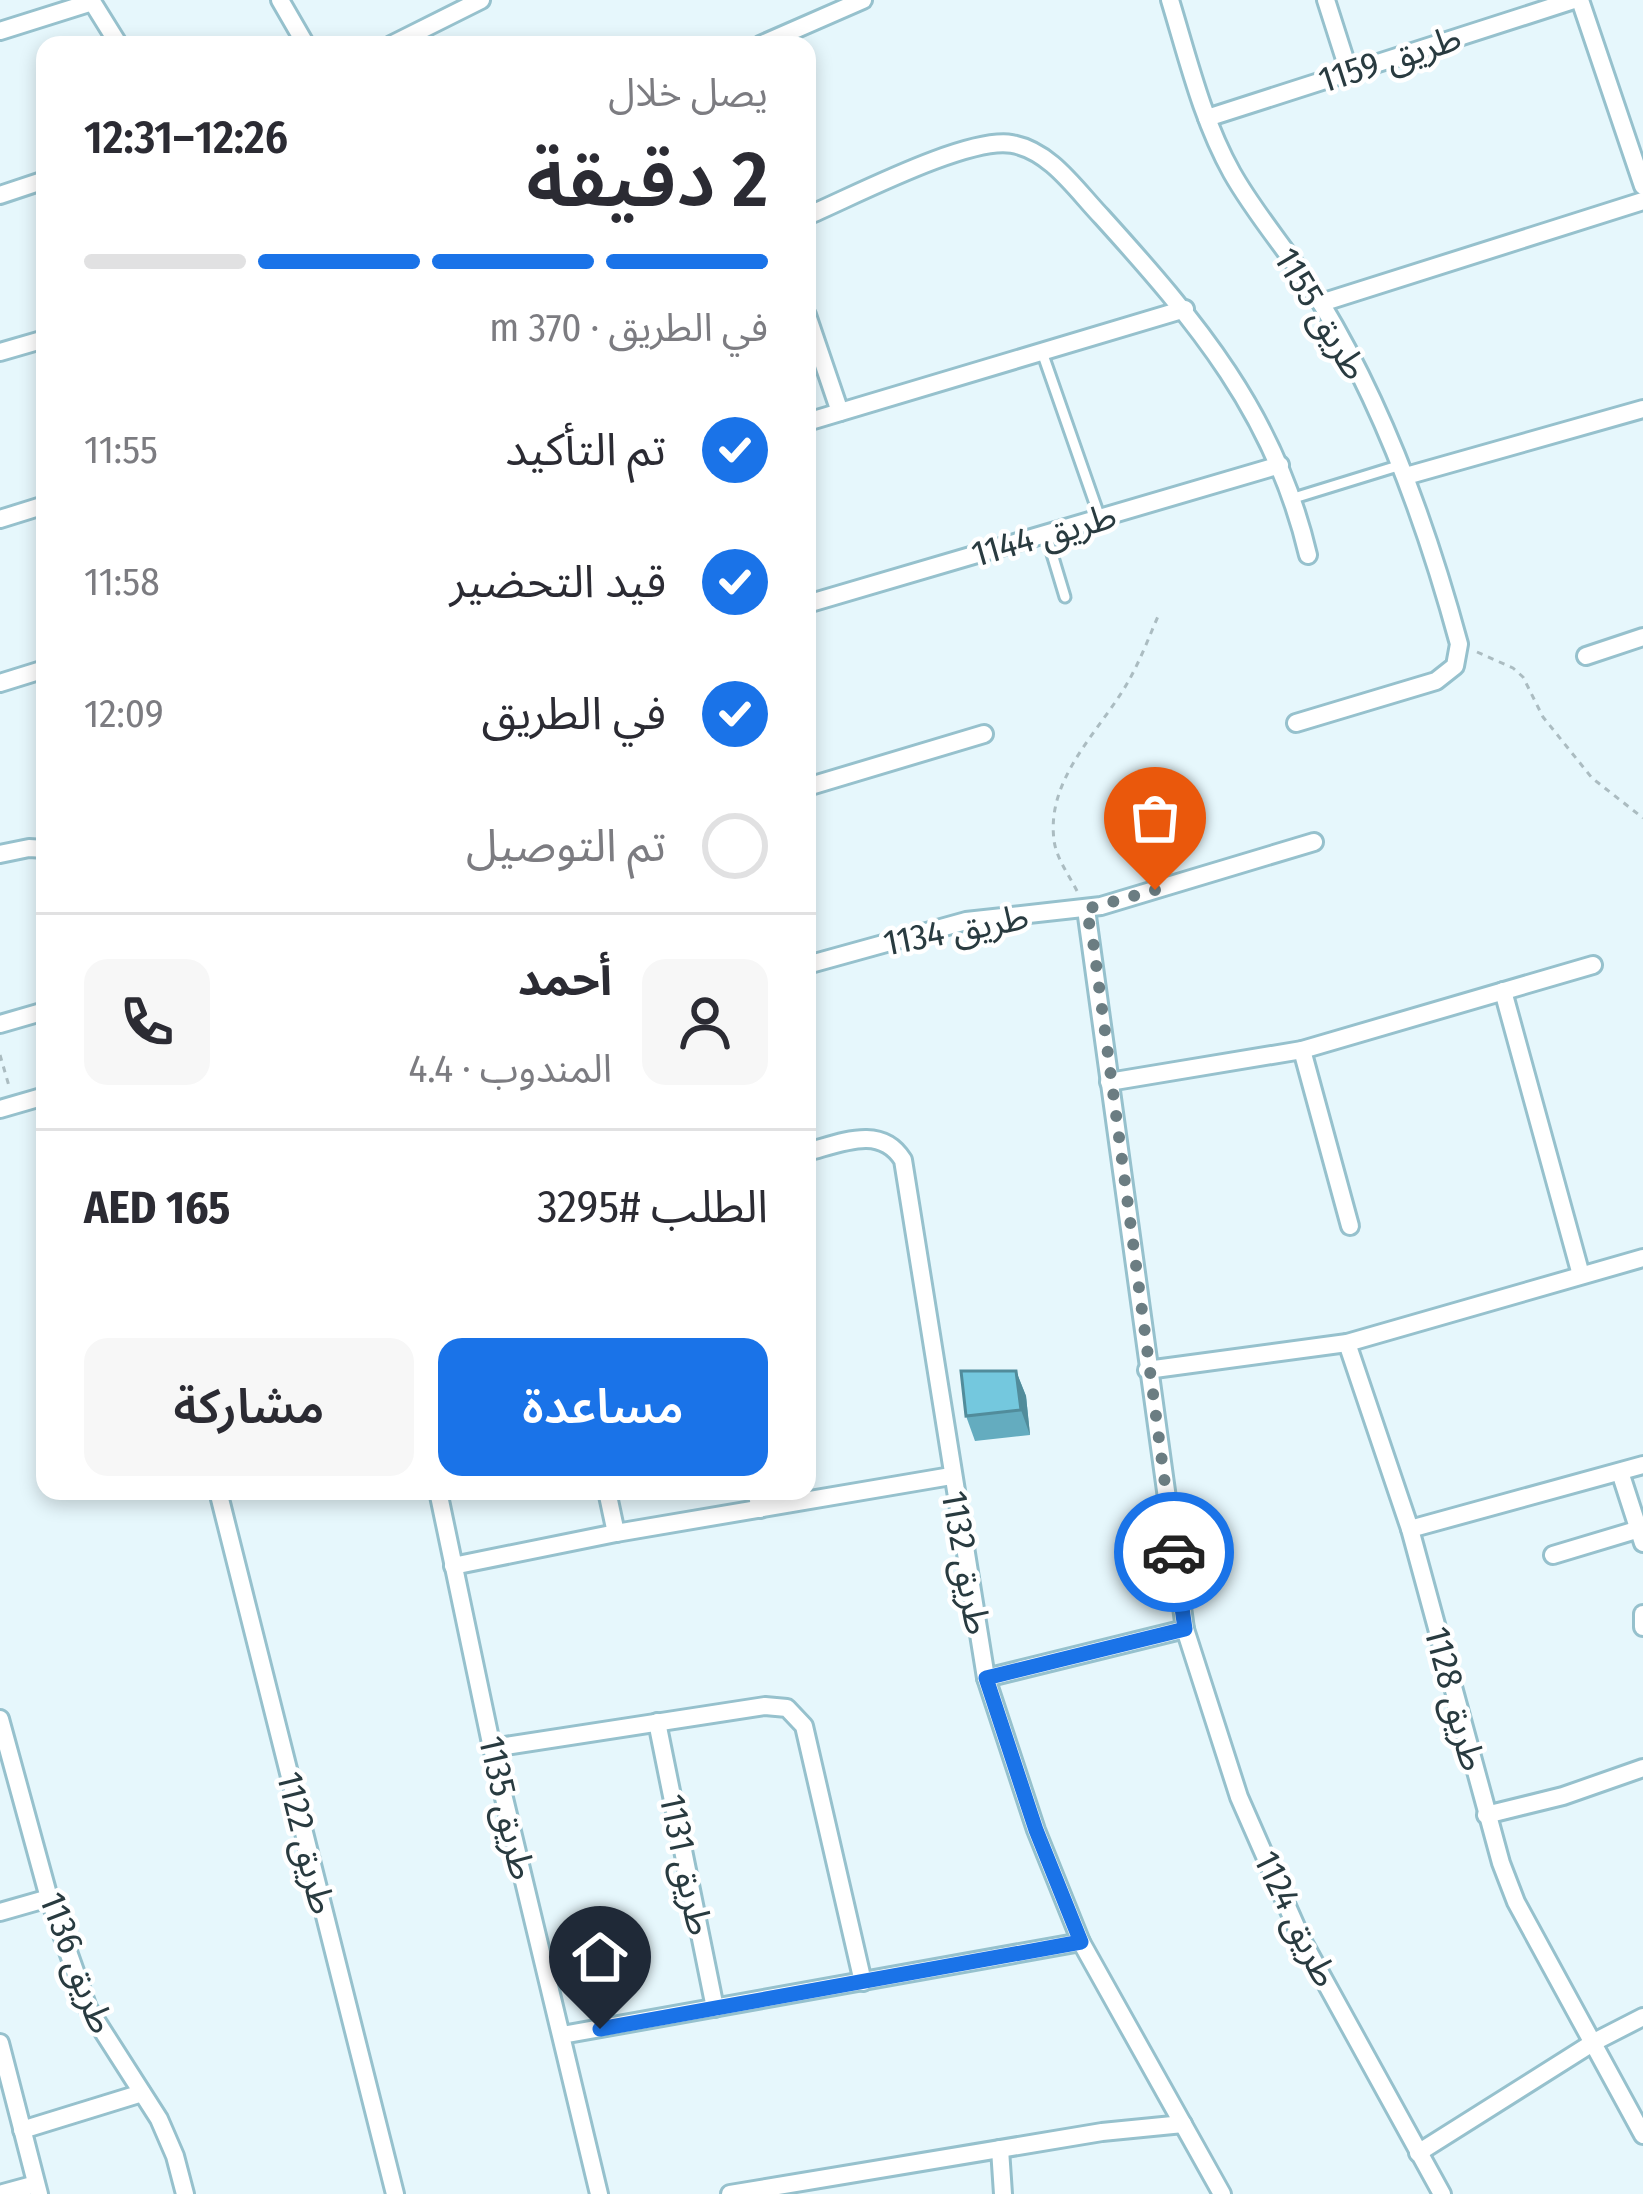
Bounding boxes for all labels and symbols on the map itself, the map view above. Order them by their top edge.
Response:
street label: طريق 1159 [1313,15,1467,103]
street label: طريق 1155 [1264,240,1378,388]
street label: طريق 1144 [967,493,1121,577]
pin [1104,767,1206,890]
street label: طريق 1134 [880,894,1032,966]
street label: طريق 1132 [932,1488,1000,1638]
courier [1114,1492,1234,1612]
street label: طريق 1128 [1415,1622,1495,1776]
street label: طريق 1135 [469,1732,545,1884]
street label: طريق 1122 [267,1767,345,1919]
street label: طريق 1131 [650,1791,722,1939]
street label: طريق 1124 [1244,1844,1348,1994]
street label: طريق 1136 [30,1886,124,2040]
pin [549,1906,651,2029]

